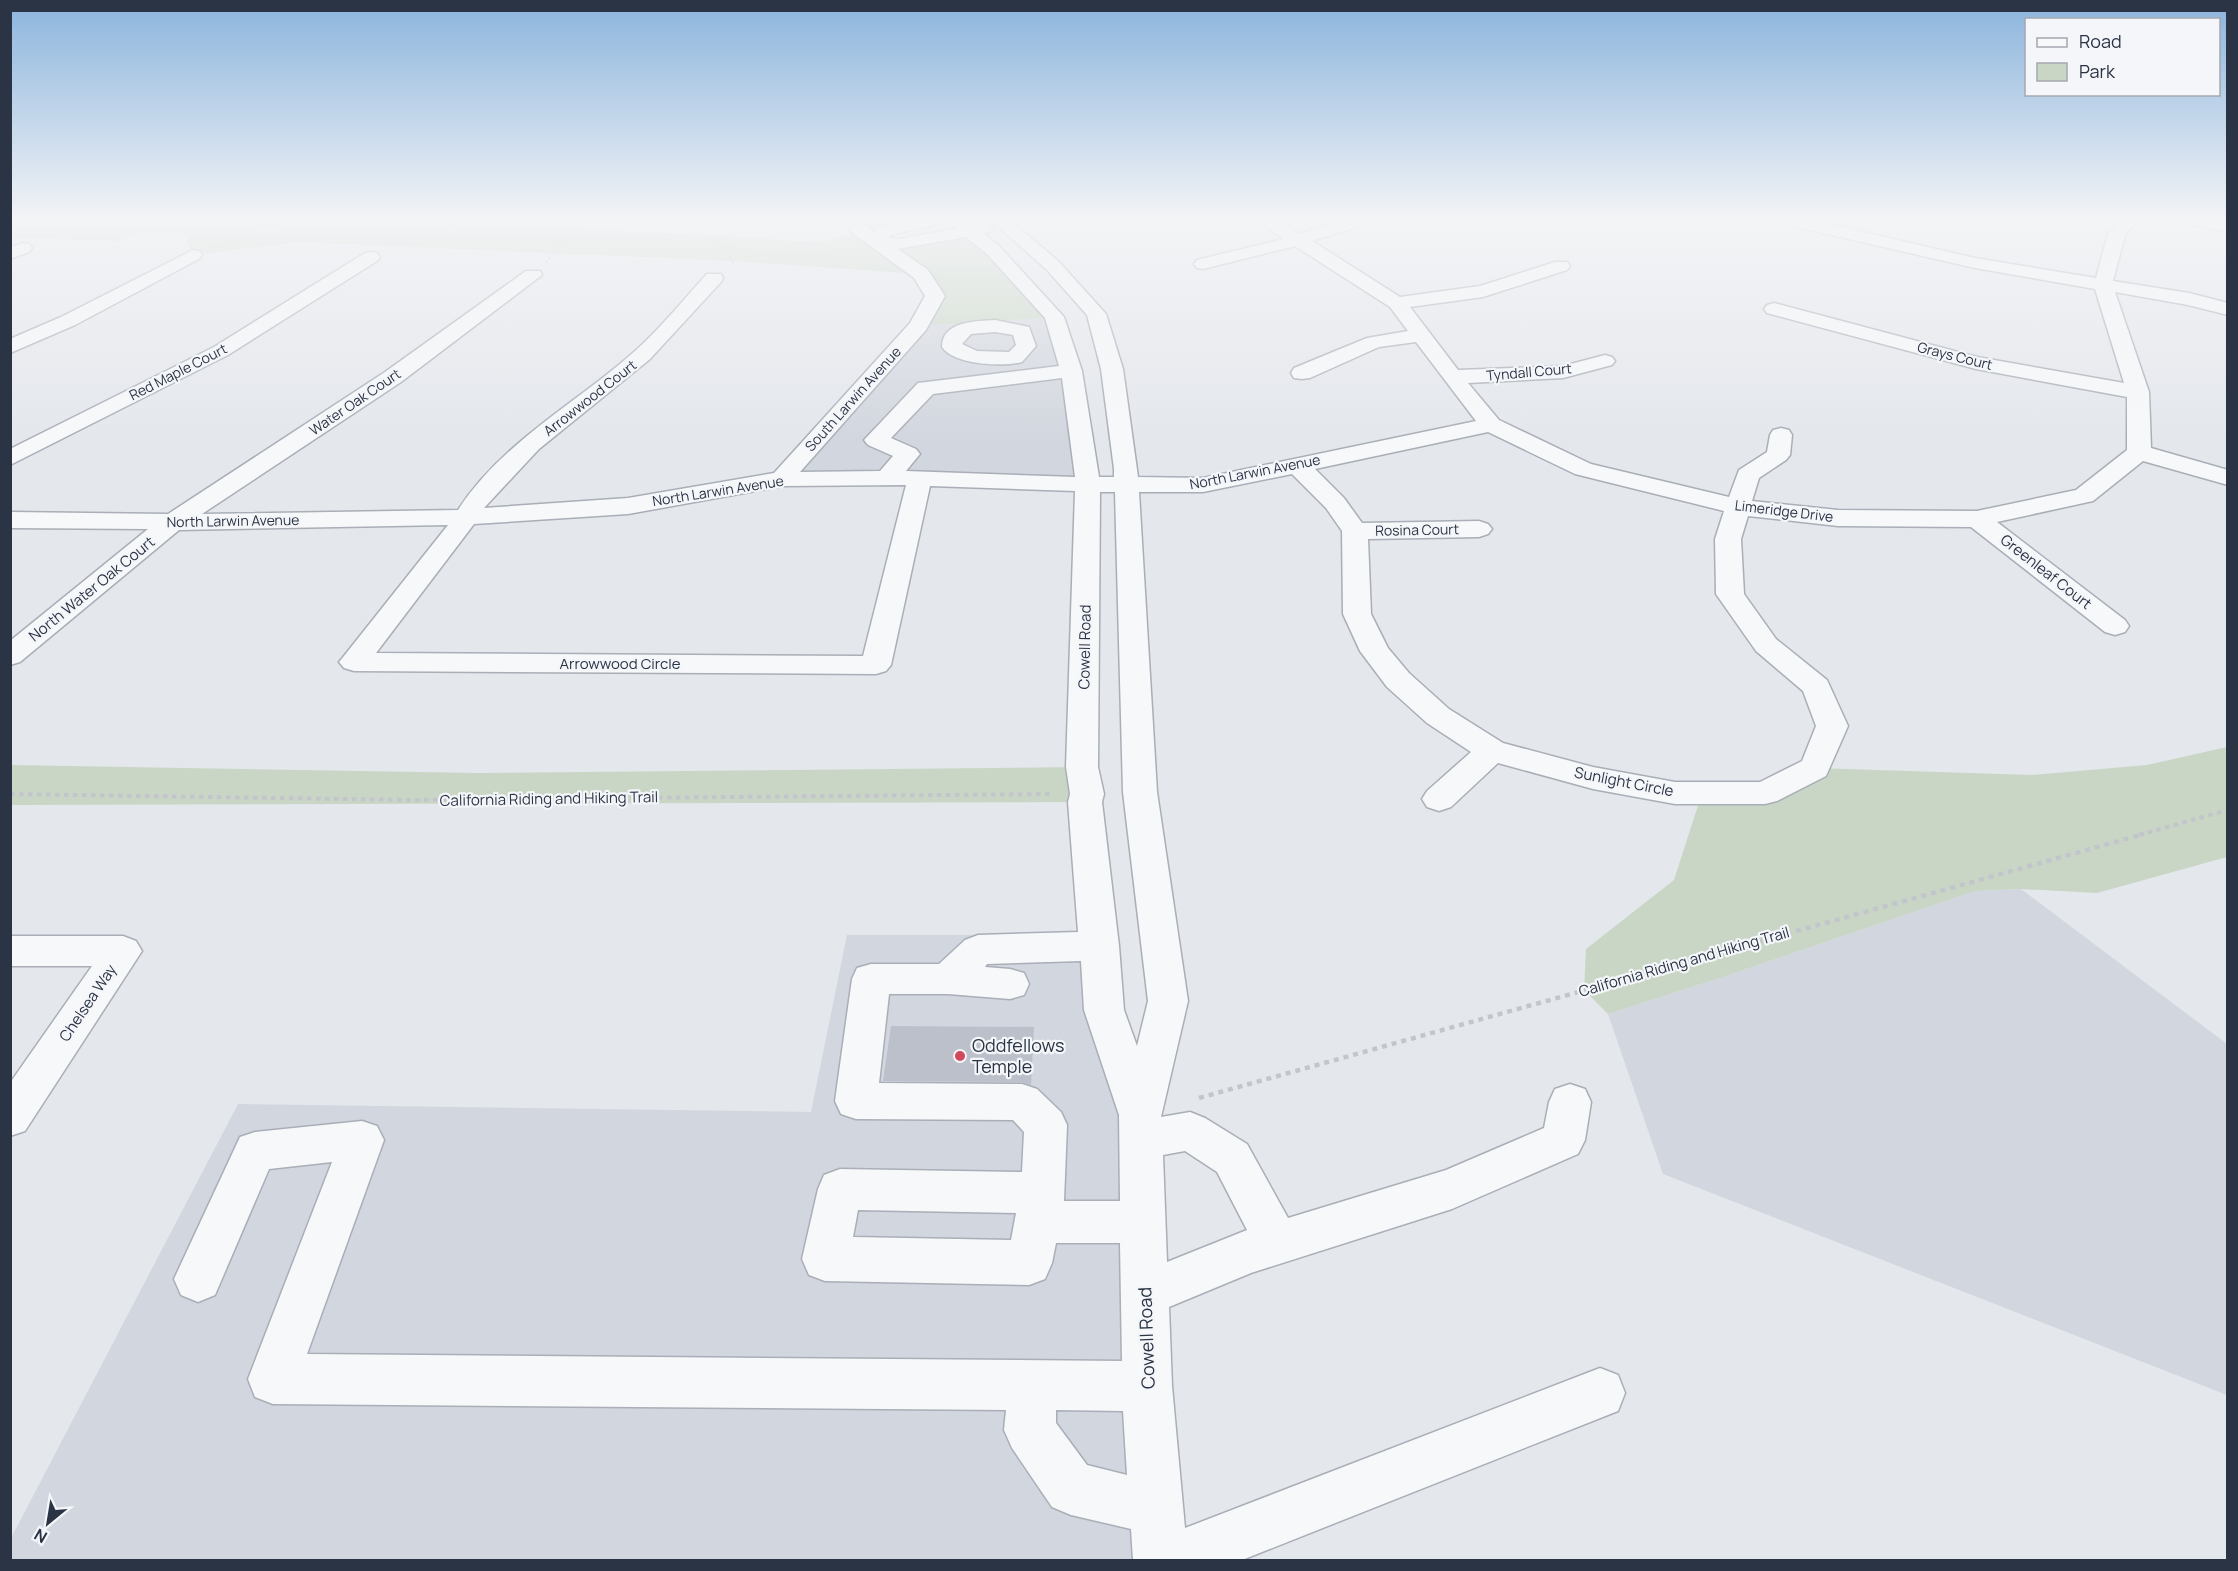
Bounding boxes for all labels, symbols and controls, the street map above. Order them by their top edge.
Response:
legend [2025,18,2220,96]
text: Road [2079,29,2122,53]
text: Park [2079,59,2116,83]
street label: Grays Court [1916,337,1995,374]
street label: Red Maple Court [126,339,230,404]
street label: South Larwin Avenue [800,342,905,455]
street label: Arrowwood Court [539,355,640,440]
street label: Tyndall Court [1485,358,1573,385]
street label: Water Oak Court [305,364,405,439]
street label: North Larwin Avenue [1188,450,1322,493]
street label: North Larwin Avenue [651,471,785,510]
street label: Limeridge Drive [1734,495,1834,526]
street label: North Larwin Avenue [166,510,299,531]
street label: Rosina Court [1375,519,1459,540]
street label: Greenleaf Court [1996,529,2096,614]
street label: North Water Oak Court [24,531,159,646]
street label: Cowell Road [1073,604,1096,690]
street label: Arrowwood Circle [560,653,681,674]
street label: Sunlight Circle [1573,762,1676,801]
street label: California Riding and Hiking Trail [440,786,658,811]
street label: California Riding and Hiking Trail [1576,921,1792,1002]
street label: Chelsea Way [54,960,121,1045]
place label: Oddfellows Temple [972,1033,1065,1078]
marker: Oddfellows Temple [953,1049,967,1063]
street label: Cowell Road [1132,1287,1160,1389]
north arrow [18,1493,78,1553]
text: N [30,1524,51,1548]

